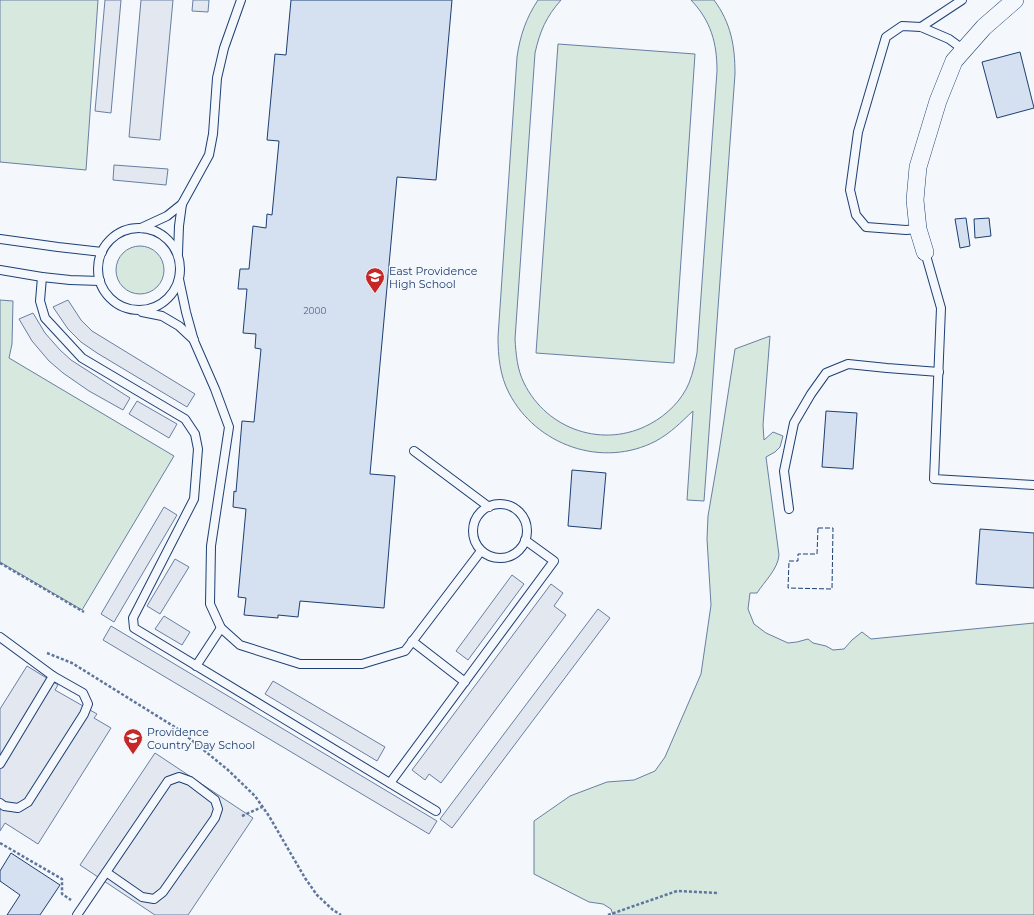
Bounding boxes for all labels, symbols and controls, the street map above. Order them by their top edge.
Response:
place label: East Providence High School [389,264,478,291]
school or university icon: East Providence High School [364,266,386,294]
house number: 2000 [304,305,327,316]
place label: Providence Country Day School [147,725,255,752]
school or university icon: Providence Country Day School [122,727,144,755]

